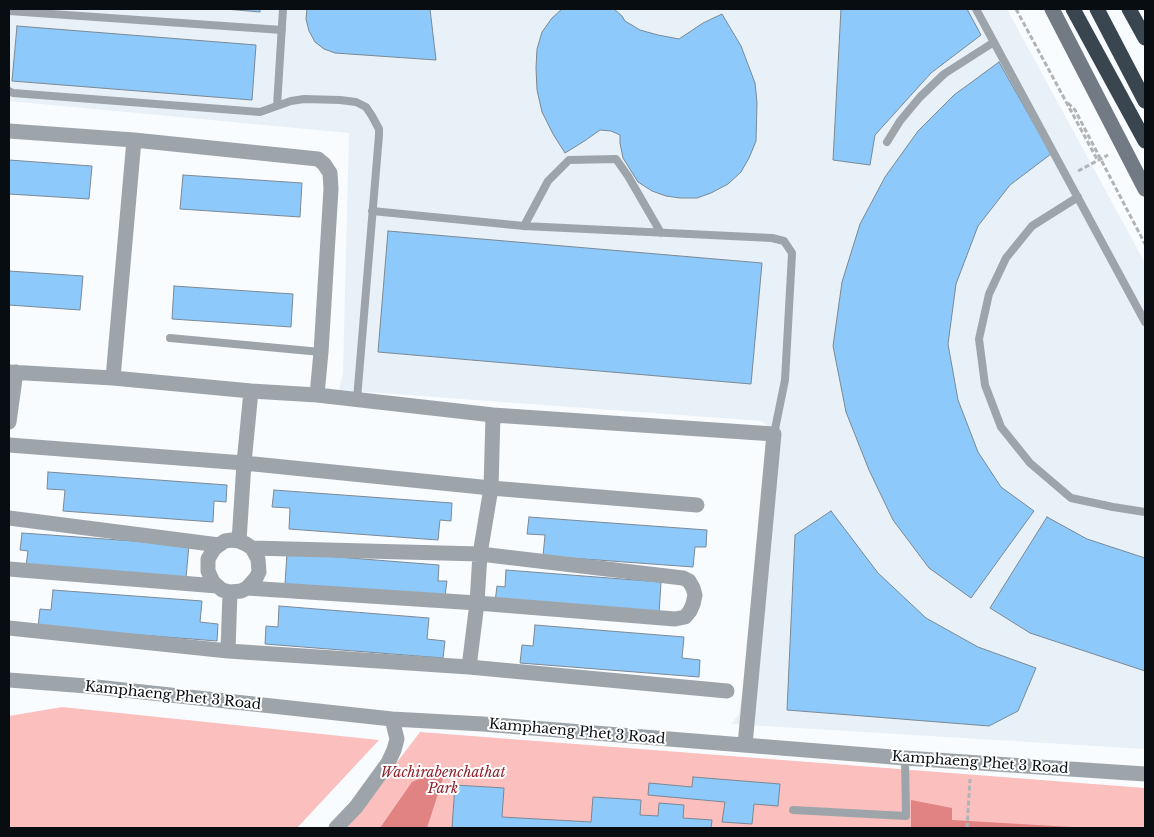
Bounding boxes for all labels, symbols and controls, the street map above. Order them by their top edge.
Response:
street label: Kamphaeng Phet 3 Road [84,678,262,714]
street label: Kamphaeng Phet 3 Road [488,716,666,748]
street label: Kamphaeng Phet 3 Road [891,748,1069,778]
park label: Wachirabenchathat Park [380,765,506,798]

